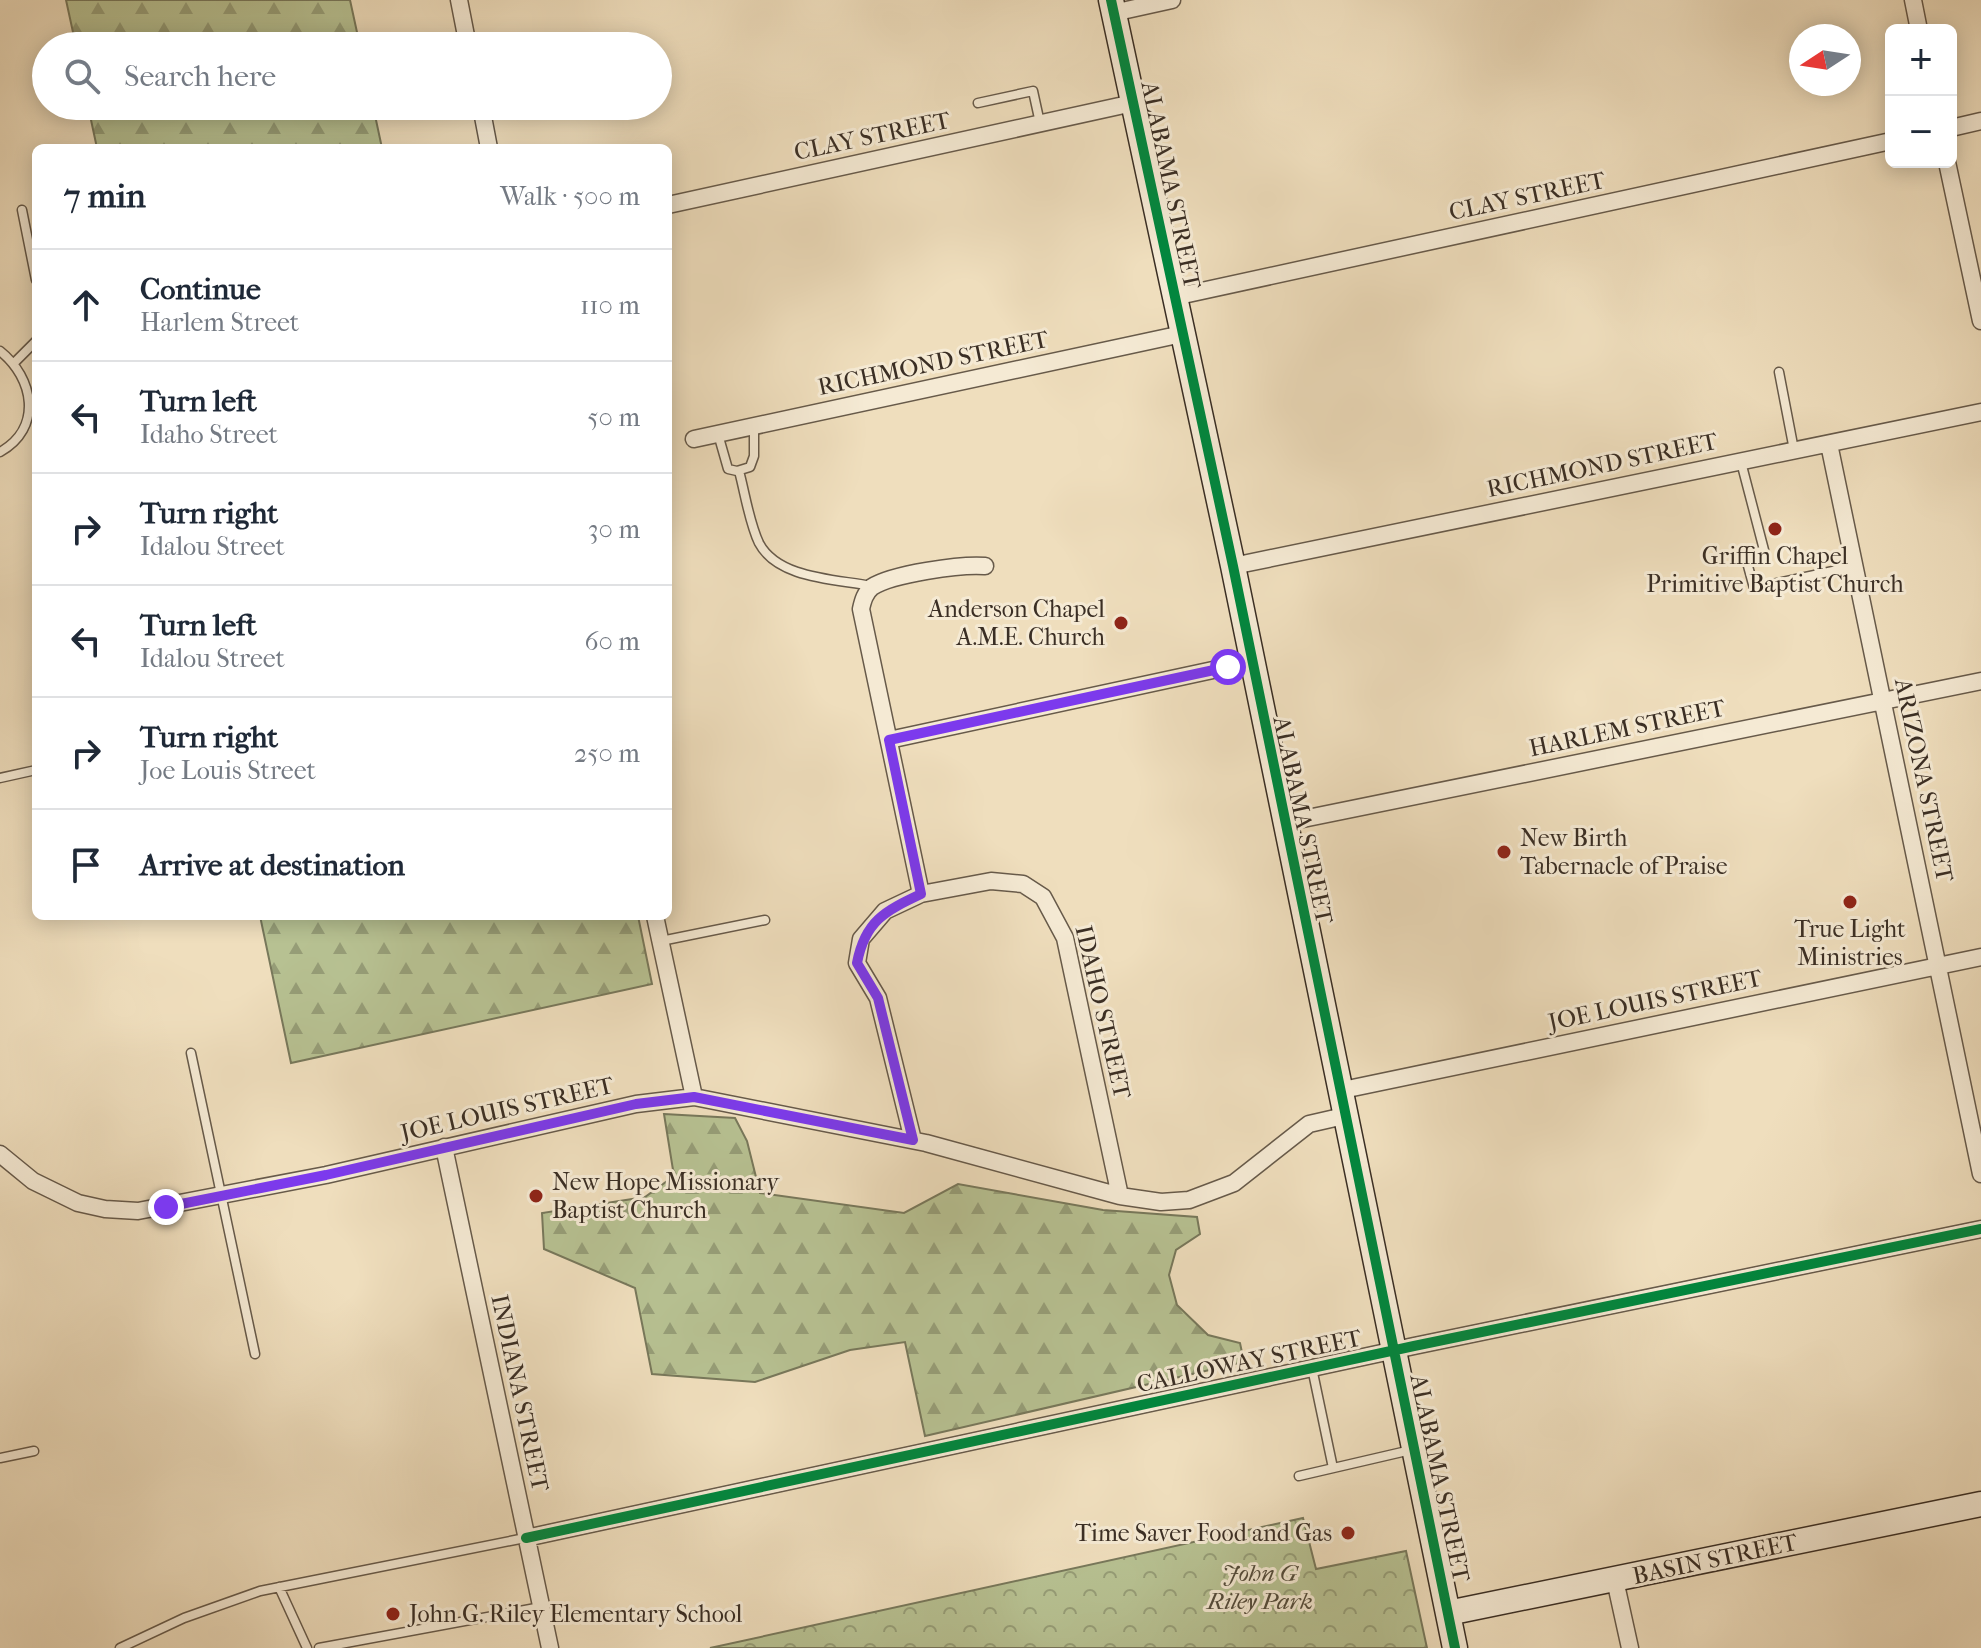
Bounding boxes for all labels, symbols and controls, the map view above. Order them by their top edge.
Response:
north arrow [1789,24,1861,96]
map controls [1885,24,1957,168]
button: + [1885,24,1957,96]
search box [32,32,672,120]
icon: search [60,54,104,98]
text: Search here [124,59,276,94]
street label: ALABAMA STREET [1135,78,1207,292]
button: − [1885,96,1957,168]
street label: CLAY STREET [791,106,953,166]
street label: CLAY STREET [1446,166,1608,226]
text: 7 min [64,176,146,216]
text: Walk · 500 m [500,181,640,212]
text: Continue [140,272,261,307]
icon: ahead [64,283,108,327]
text: 110 m [580,290,640,321]
text: Harlem Street [140,307,299,338]
street label: RICHMOND STREET [815,325,1052,401]
text: Turn left [140,384,257,419]
icon: left [64,395,108,439]
text: 50 m [587,402,640,433]
text: Idaho Street [140,419,278,450]
street label: RICHMOND STREET [1484,427,1721,503]
text: Turn right [140,496,278,531]
icon: right [64,507,108,551]
text: 30 m [588,514,640,545]
marker: Griffin Chapel Primitive Baptist Church [1766,520,1784,538]
text: Idalou Street [140,531,285,562]
place label: Griffin Chapel Primitive Baptist Church [1646,542,1904,598]
place label: Anderson Chapel A.M.E. Church [927,595,1106,651]
text: Turn left [140,608,257,643]
marker: Anderson Chapel A.M.E. Church [1112,614,1130,632]
icon: left [64,619,108,663]
text: 60 m [584,626,640,657]
text: Idalou Street [140,643,285,674]
route start [1210,649,1246,685]
street label: ARIZONA STREET [1889,675,1959,885]
street label: HARLEM STREET [1526,693,1728,762]
street label: ALABAMA STREET [1267,713,1339,927]
text: Turn right [140,720,278,755]
icon: right [64,731,108,775]
text: 250 m [574,738,640,769]
text: Joe Louis Street [140,755,316,786]
place label: New Birth Tabernacle of Praise [1520,824,1728,880]
icon: arrive [64,843,108,887]
marker: New Birth Tabernacle of Praise [1495,843,1513,861]
text: Arrive at destination [140,848,405,883]
marker: True Light Ministries [1841,893,1859,911]
place label: True Light Ministries [1794,915,1906,971]
street label: IDAHO STREET [1069,923,1137,1102]
street label: JOE LOUIS STREET [1544,964,1765,1037]
street label: JOE LOUIS STREET [396,1071,617,1148]
place label: New Hope Missionary Baptist Church [552,1168,780,1224]
marker: New Hope Missionary Baptist Church [527,1187,545,1205]
route end [148,1189,184,1225]
street label: INDIANA STREET [485,1292,555,1495]
street label: CALLOWAY STREET [1134,1323,1365,1398]
street label: ALABAMA STREET [1404,1371,1476,1585]
place label: Time Saver Food and Gas [1075,1519,1332,1547]
marker: Time Saver Food and Gas [1339,1524,1357,1542]
street label: BASIN STREET [1630,1528,1801,1590]
park label: John G Riley Park [1205,1559,1313,1615]
place label: John G. Riley Elementary School [407,1600,743,1628]
marker: John G. Riley Elementary School [384,1605,402,1623]

